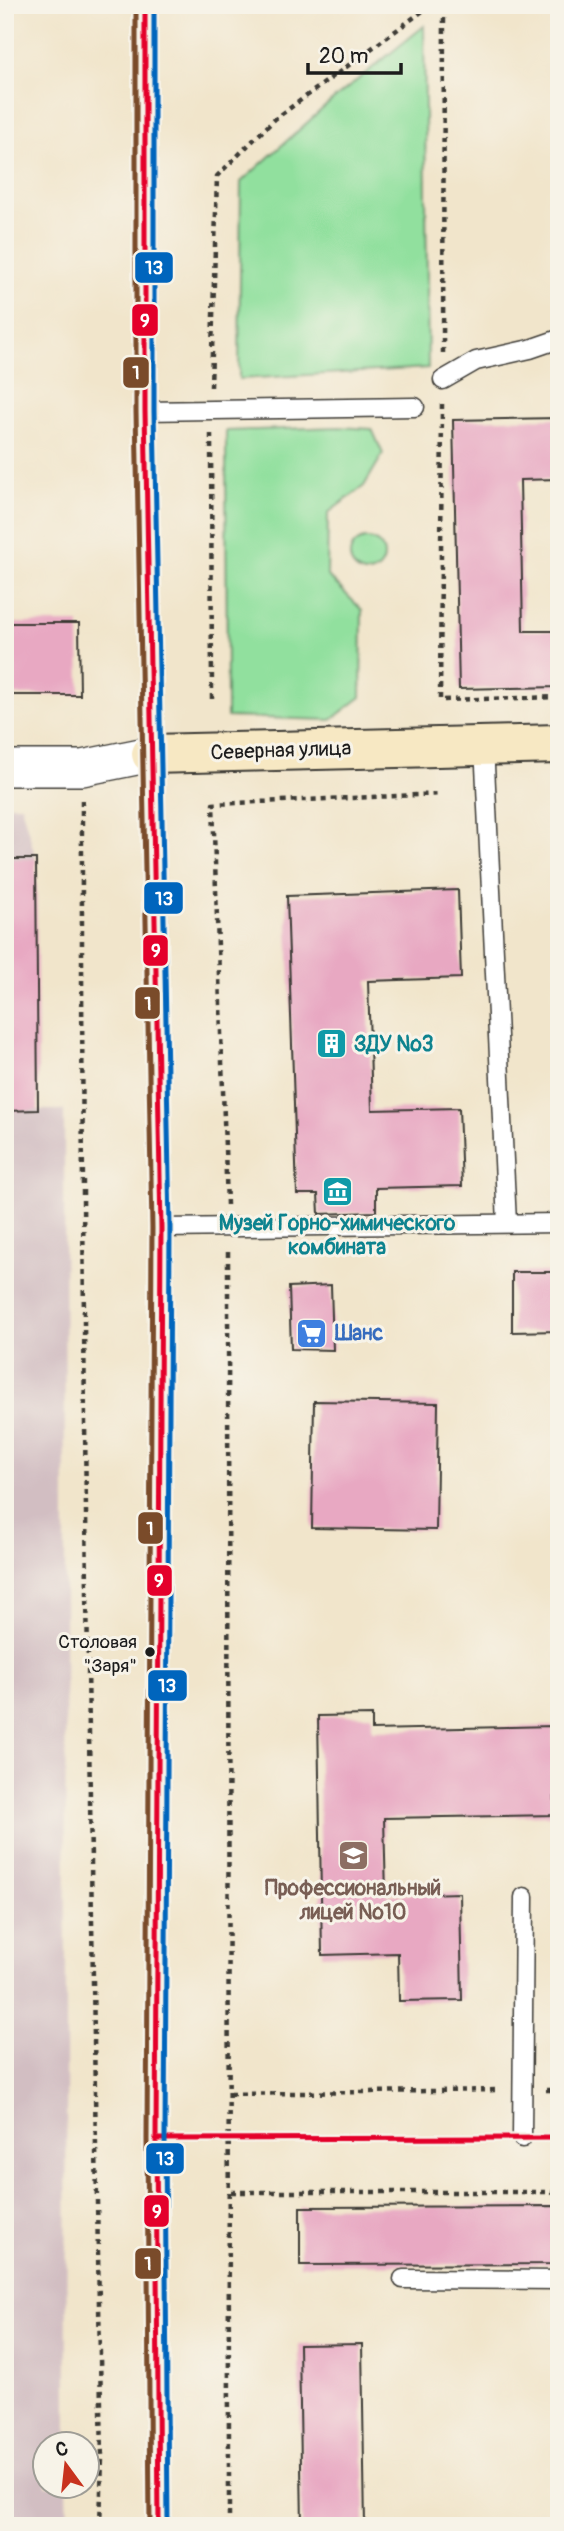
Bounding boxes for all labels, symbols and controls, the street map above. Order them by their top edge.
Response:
scale bar [308,32,401,76]
text: 20 m [319,43,368,70]
line badge: 13 [134,251,174,284]
text: 13 [145,256,163,280]
line badge: 9 [131,303,159,337]
text: 9 [140,309,150,333]
line badge: 1 [122,356,150,389]
text: 1 [132,361,140,385]
street label: Северная улица [210,735,352,766]
line badge: 13 [143,881,184,915]
text: 13 [155,887,173,911]
line badge: 9 [142,934,169,967]
text: 9 [151,939,161,963]
line badge: 1 [134,986,161,1020]
text: 1 [144,992,152,1016]
building icon: ЗДУ №3 [314,1027,348,1061]
place label: ЗДУ №3 [354,1031,434,1058]
museum icon: Музей Горно-химического комбината [320,1174,354,1208]
place label: Музей Горно-химического комбината [219,1210,456,1261]
supermarket icon: Шанс [295,1316,329,1350]
place label: Шанс [334,1320,383,1347]
line badge: 1 [137,1511,164,1545]
text: 1 [146,1517,154,1541]
line badge: 9 [146,1564,173,1597]
text: 9 [154,1569,164,1593]
place label: Столовая "Заря" [58,1630,137,1678]
marker: Столовая "Заря" [143,1645,157,1659]
line badge: 13 [147,1669,188,1702]
text: 13 [158,1674,176,1698]
school or university icon: Профессиональный лицей №10 [336,1839,370,1873]
place label: Профессиональный лицей №10 [265,1875,441,1926]
line badge: 13 [145,2142,185,2175]
text: 13 [156,2147,174,2171]
line badge: 9 [143,2194,170,2228]
text: 9 [152,2200,162,2224]
line badge: 1 [134,2247,162,2280]
text: 1 [144,2252,152,2276]
north arrow [32,2430,102,2500]
text: С [53,2436,71,2463]

